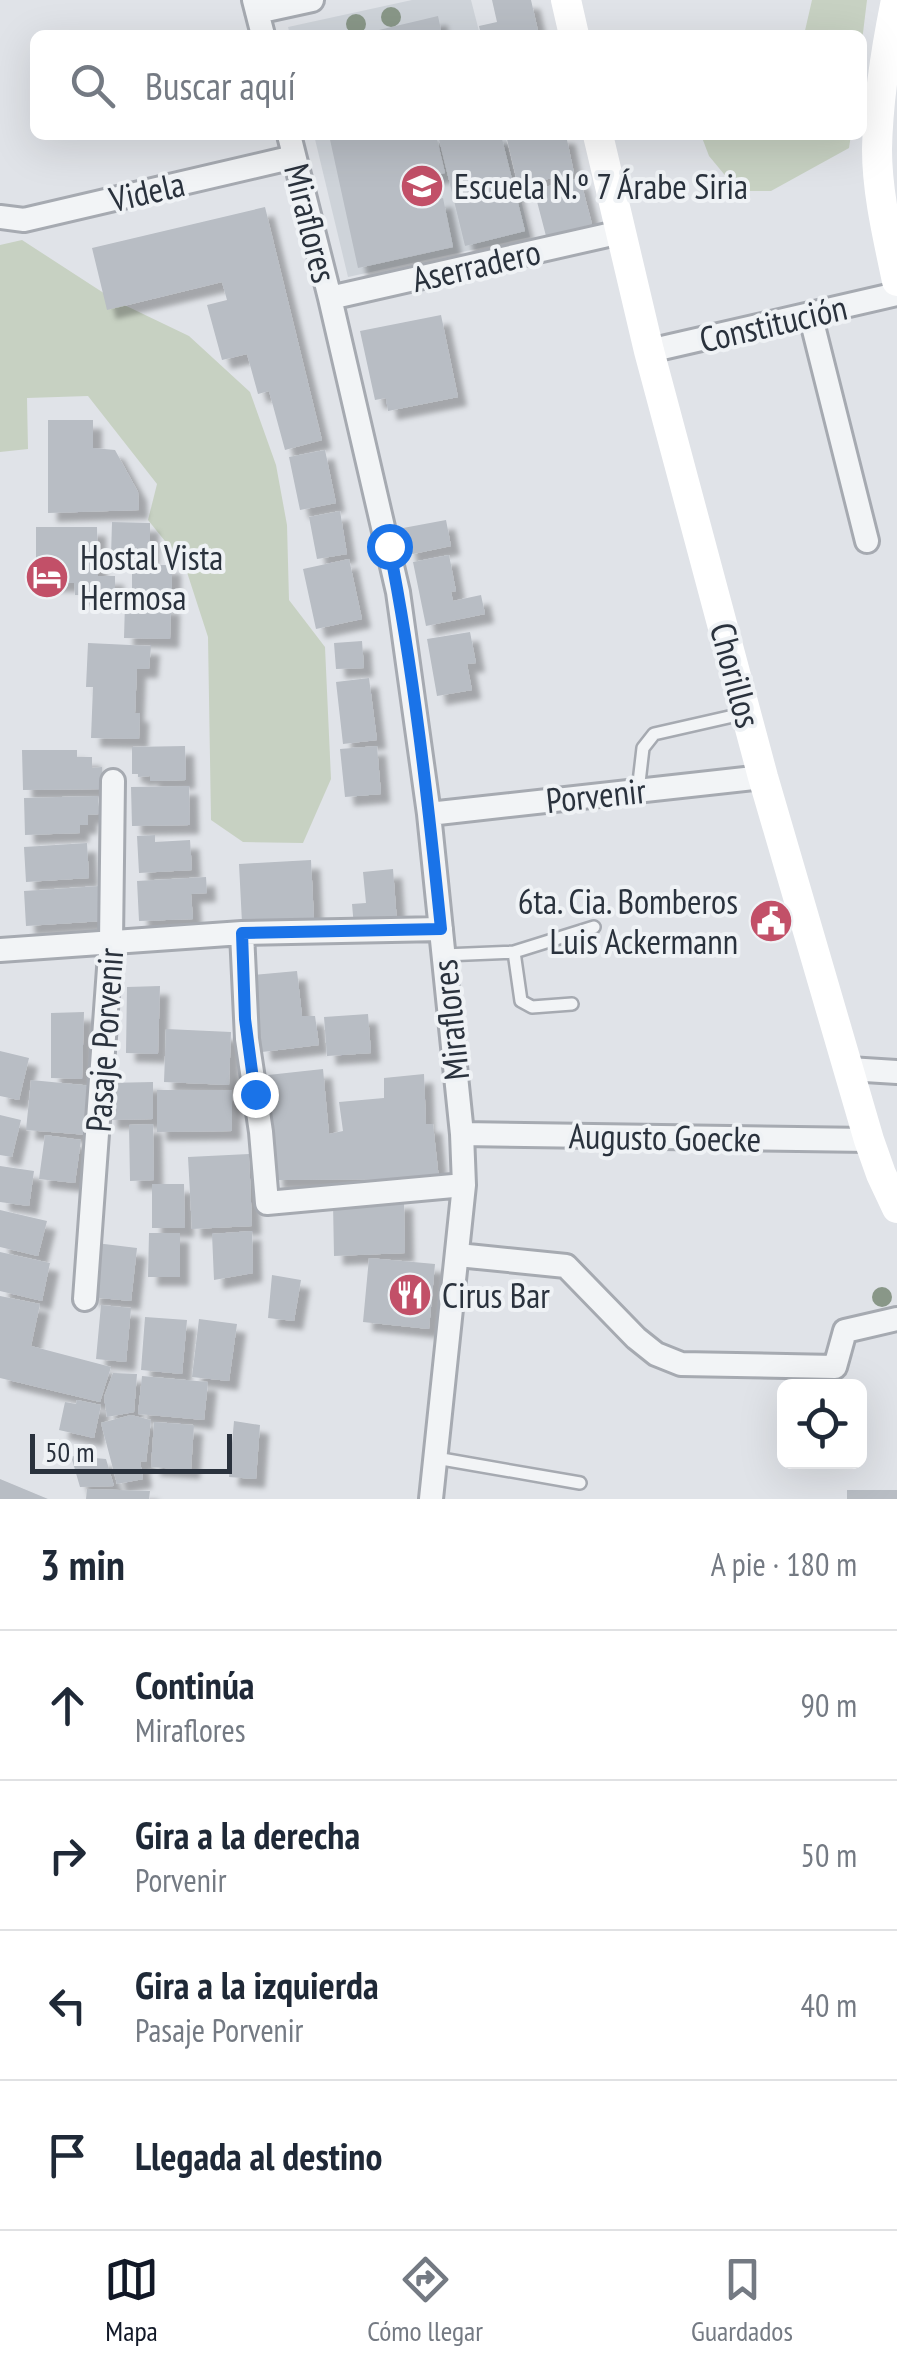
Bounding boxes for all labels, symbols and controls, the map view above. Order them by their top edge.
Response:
search box [30,30,867,140]
icon: search [65,58,120,113]
text: Buscar aquí [145,61,296,110]
street label: Miraflores [274,159,348,287]
street label: Videla [104,160,189,222]
school or university icon: Escuela N.º 7 Árabe Siria [399,163,445,209]
place label: Escuela N.º 7 Árabe Siria [454,163,748,209]
street label: Aserradero [407,228,545,302]
street label: Constitución [695,284,851,362]
route start [367,524,413,570]
place label: Hostal Vista Hermosa [80,534,223,620]
hotel icon: Hostal Vista Hermosa [24,554,70,600]
street label: Chorillos [700,617,772,733]
street label: Porvenir [544,767,649,823]
place label: 6ta. Cia. Bomberos Luis Ackermann [518,878,738,964]
public building icon: 6ta. Cia. Bomberos Luis Ackermann [748,898,794,944]
street label: Pasaje Porvenir [75,946,133,1133]
street label: Miraflores [421,957,479,1083]
route end [233,1072,279,1118]
street label: Augusto Goecke [568,1112,762,1162]
restaurant icon: Cirus Bar [387,1272,433,1318]
place label: Cirus Bar [442,1272,550,1318]
map controls [777,1379,867,1469]
button: locate [777,1379,867,1469]
scale bar [30,1429,232,1474]
text: 50 m [45,1433,94,1470]
text: 3 min [40,1537,125,1592]
text: A pie · 180 m [711,1543,857,1585]
text: Continúa [135,1660,255,1709]
icon: ahead [40,1678,95,1733]
text: 90 m [801,1684,857,1726]
text: Miraflores [135,1709,246,1751]
text: Gira a la derecha [135,1810,360,1859]
icon: right [40,1828,95,1883]
text: 50 m [801,1834,857,1876]
text: Porvenir [135,1859,227,1901]
text: Gira a la izquierda [135,1960,379,2009]
icon: left [40,1978,95,2033]
text: 40 m [801,1984,857,2026]
text: Pasaje Porvenir [135,2009,303,2051]
icon: arrive [40,2128,95,2183]
text: Llegada al destino [135,2131,382,2180]
tab: Mapa [104,2252,159,2349]
tab: Cómo llegar [367,2252,483,2349]
tab: Guardados [691,2252,793,2349]

